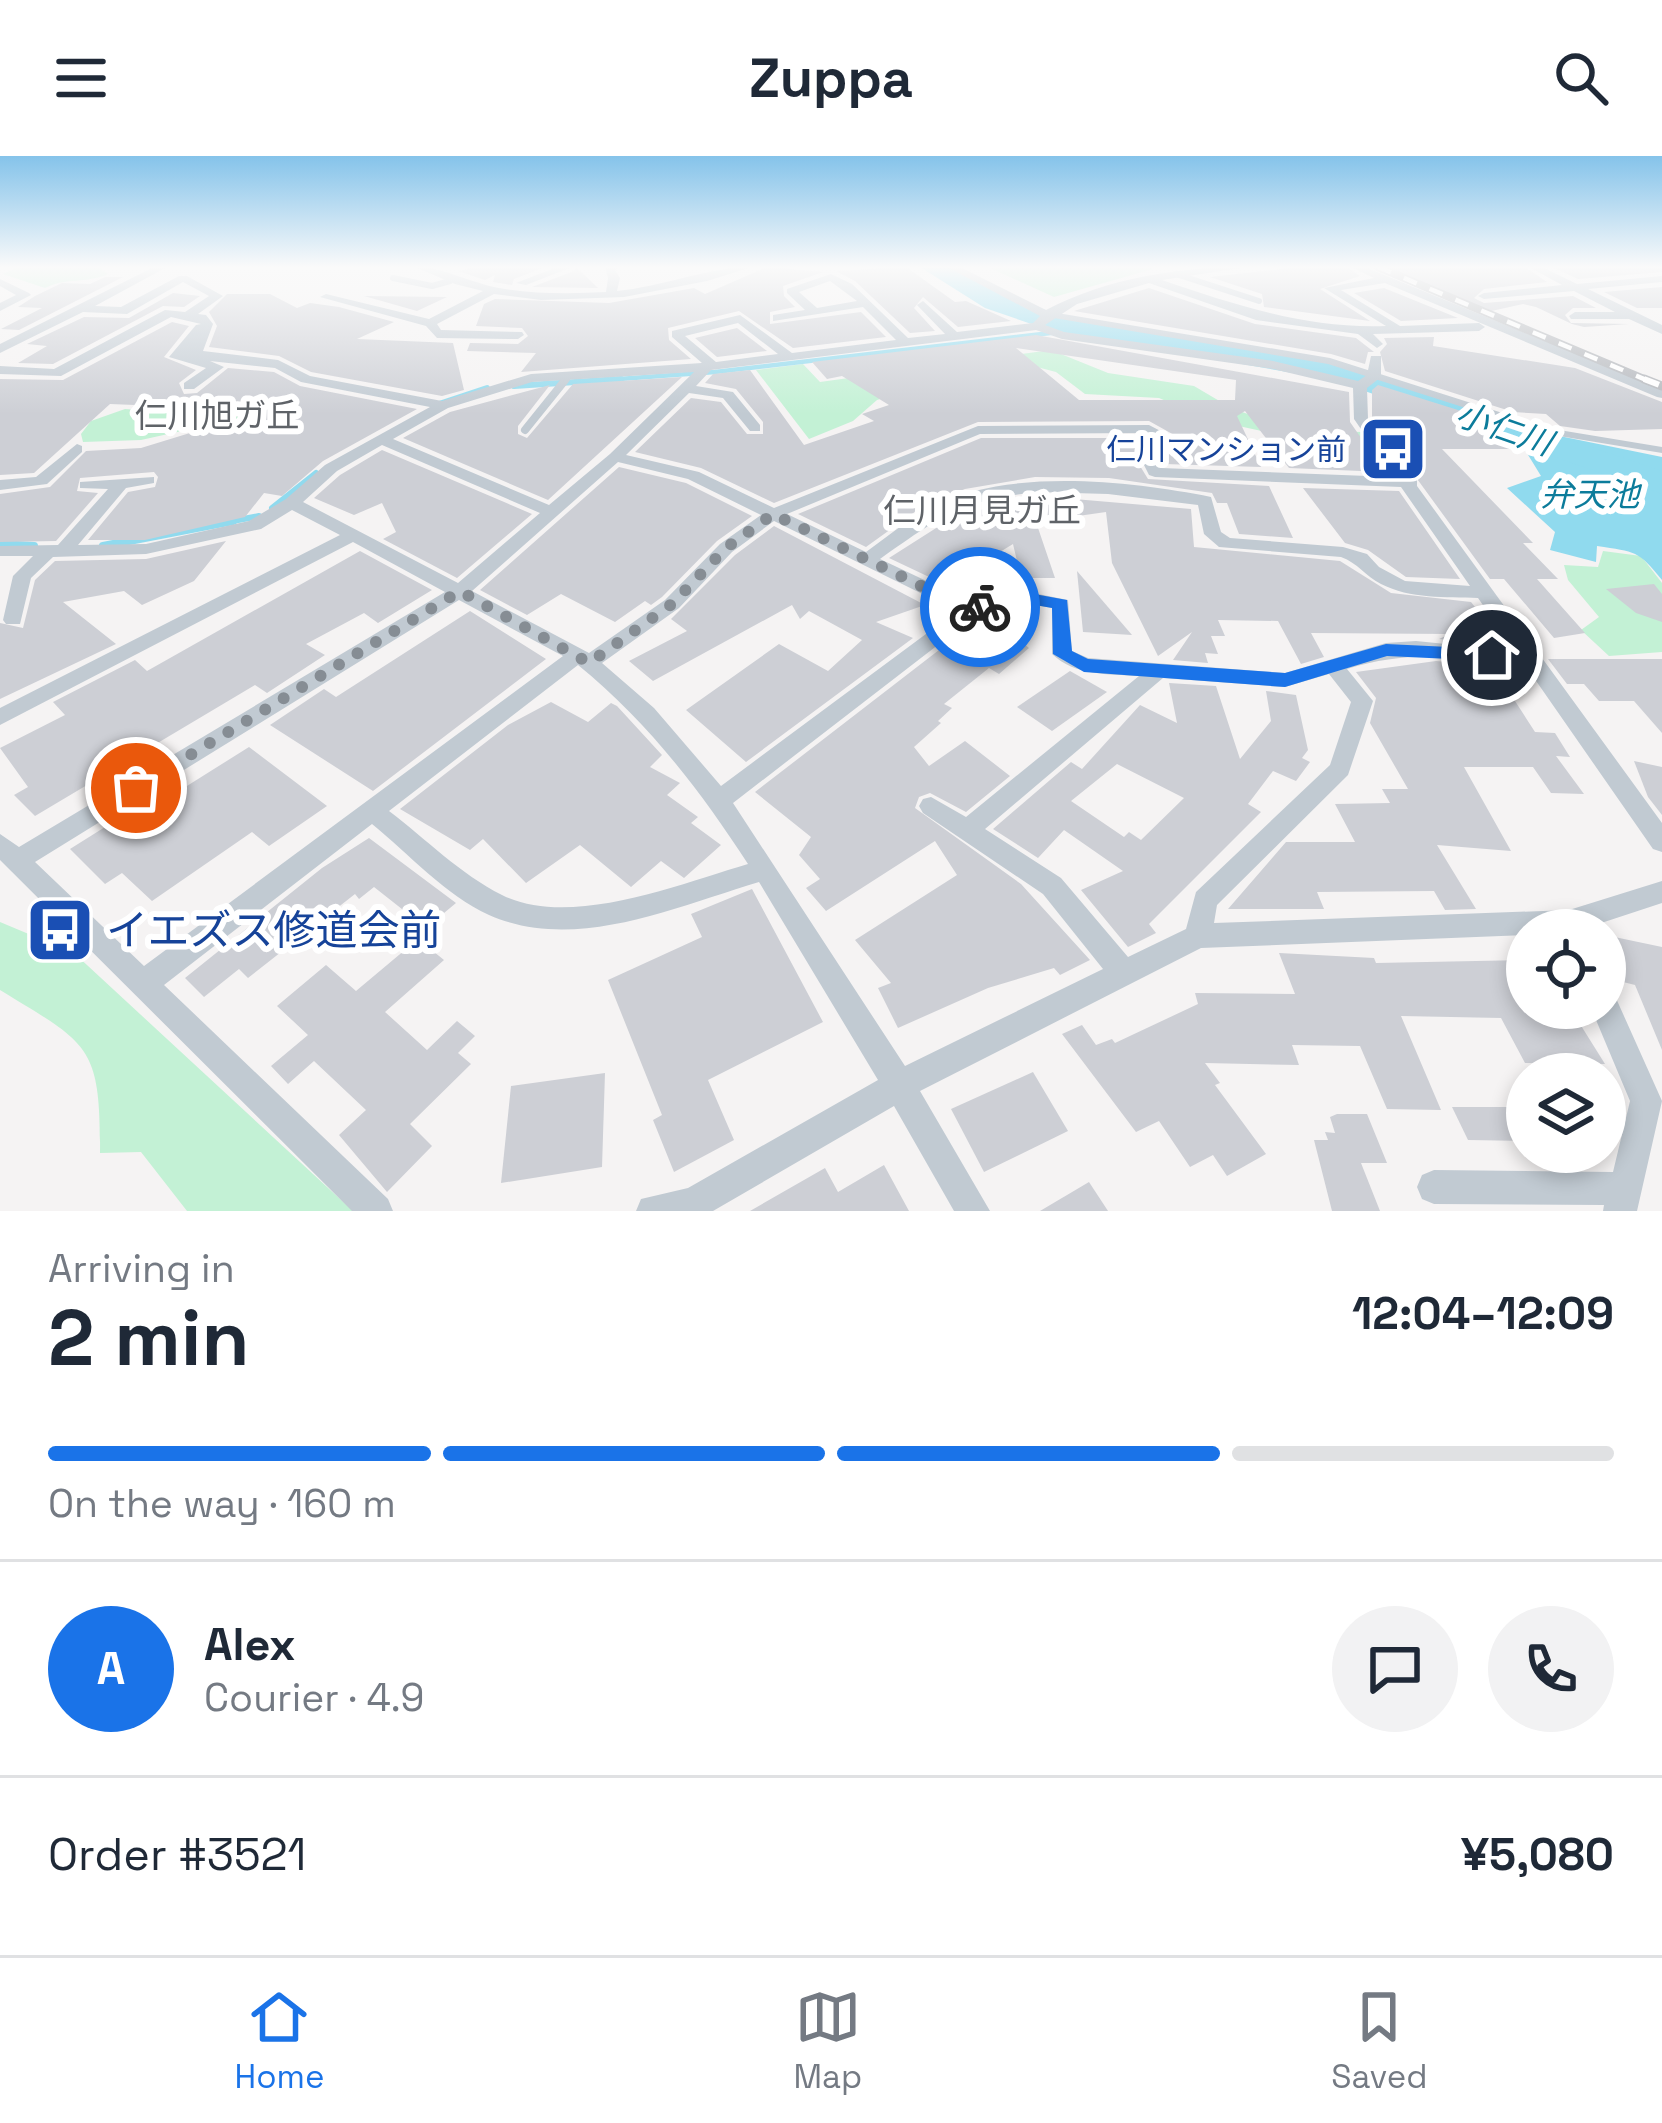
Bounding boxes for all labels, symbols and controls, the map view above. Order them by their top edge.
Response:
text: Zuppa [749,44,913,113]
icon: menu [48,45,114,111]
icon: search [1548,45,1614,111]
water label: 小仁川 [1450,393,1560,466]
district label: 仁川旭ガ丘 [135,395,300,437]
bus stop icon: 仁川マンション前 [1358,414,1428,484]
place label: 仁川マンション前 [1106,430,1346,469]
water label: 弁天池 [1541,474,1643,516]
district label: 仁川月見ガ丘 [883,490,1081,532]
courier [920,547,1040,667]
icon: bike [947,574,1013,640]
pin [1441,604,1543,706]
icon: home [1459,622,1525,688]
pin [85,737,187,839]
icon: bag [103,755,169,821]
bus stop icon: イエズス修道会前 [25,895,95,965]
place label: イエズス修道会前 [106,904,442,957]
map controls [1506,909,1626,1173]
button: locate [1506,909,1626,1029]
button: layers [1506,1053,1626,1173]
text: Arriving in [48,1244,235,1293]
text: 12:04–12:09 [1352,1285,1614,1342]
text: 2 min [48,1288,250,1388]
text: On the way · 160 m [48,1479,396,1528]
button: chat [1332,1606,1458,1732]
button: phone [1488,1606,1614,1732]
text: Alex [204,1616,296,1673]
text: A [97,1640,125,1697]
text: Courier · 4.9 [204,1673,424,1722]
text: Order #3521 [48,1826,306,1883]
text: ¥5,080 [1461,1826,1614,1883]
tab: Home [235,1984,324,2098]
tab: Map [793,1984,862,2098]
tab: Saved [1331,1984,1427,2098]

